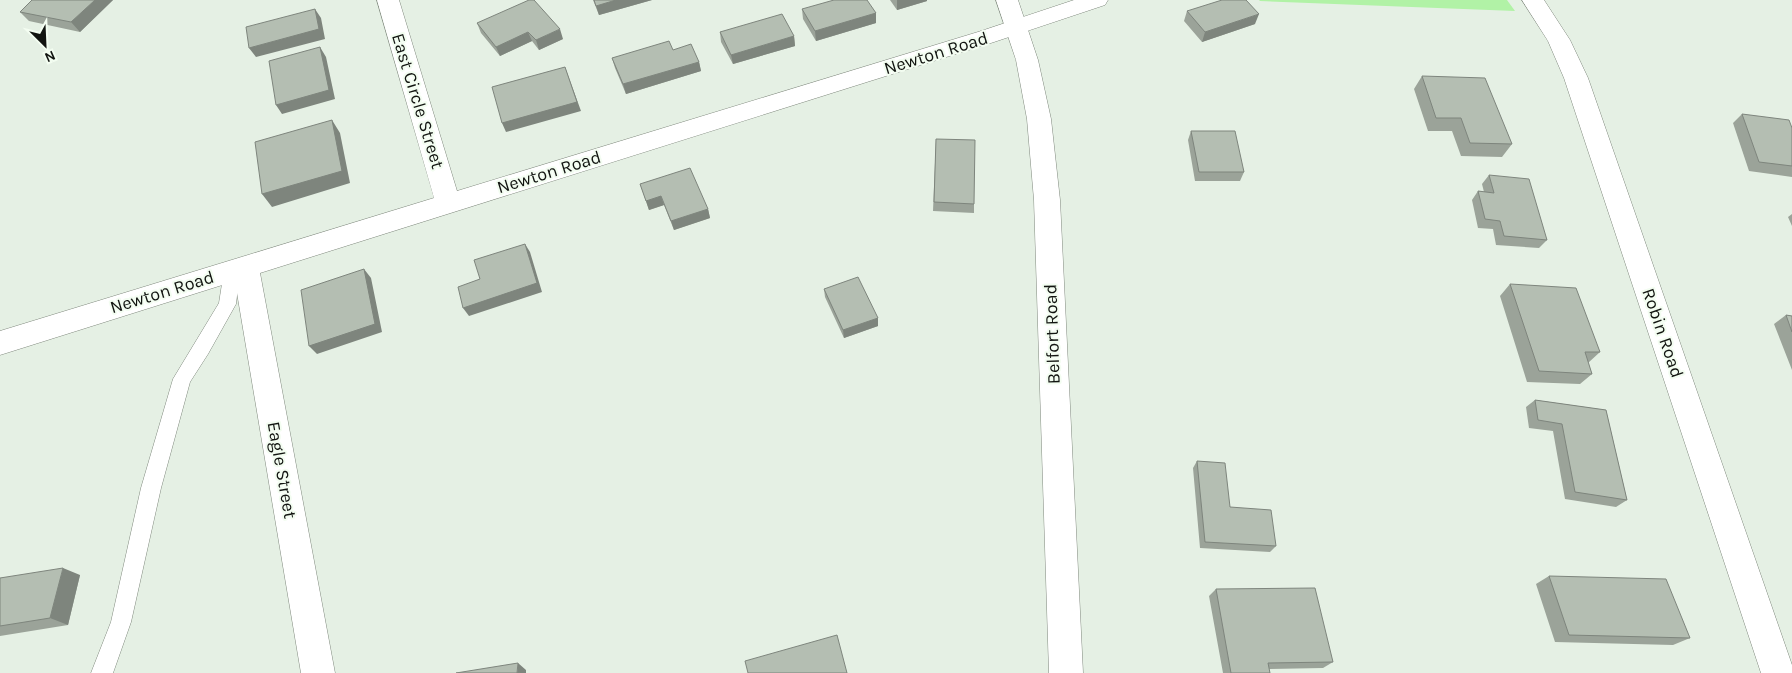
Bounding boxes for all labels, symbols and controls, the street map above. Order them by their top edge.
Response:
north arrow [20,20,70,70]
street label: Newton Road [881,27,991,79]
street label: East Circle Street [387,31,449,172]
text: N [42,47,58,66]
street label: Newton Road [494,146,604,198]
street label: Newton Road [107,266,217,318]
street label: Belfort Road [1039,283,1065,385]
street label: Robin Road [1637,285,1689,381]
street label: Eagle Street [263,420,301,520]

